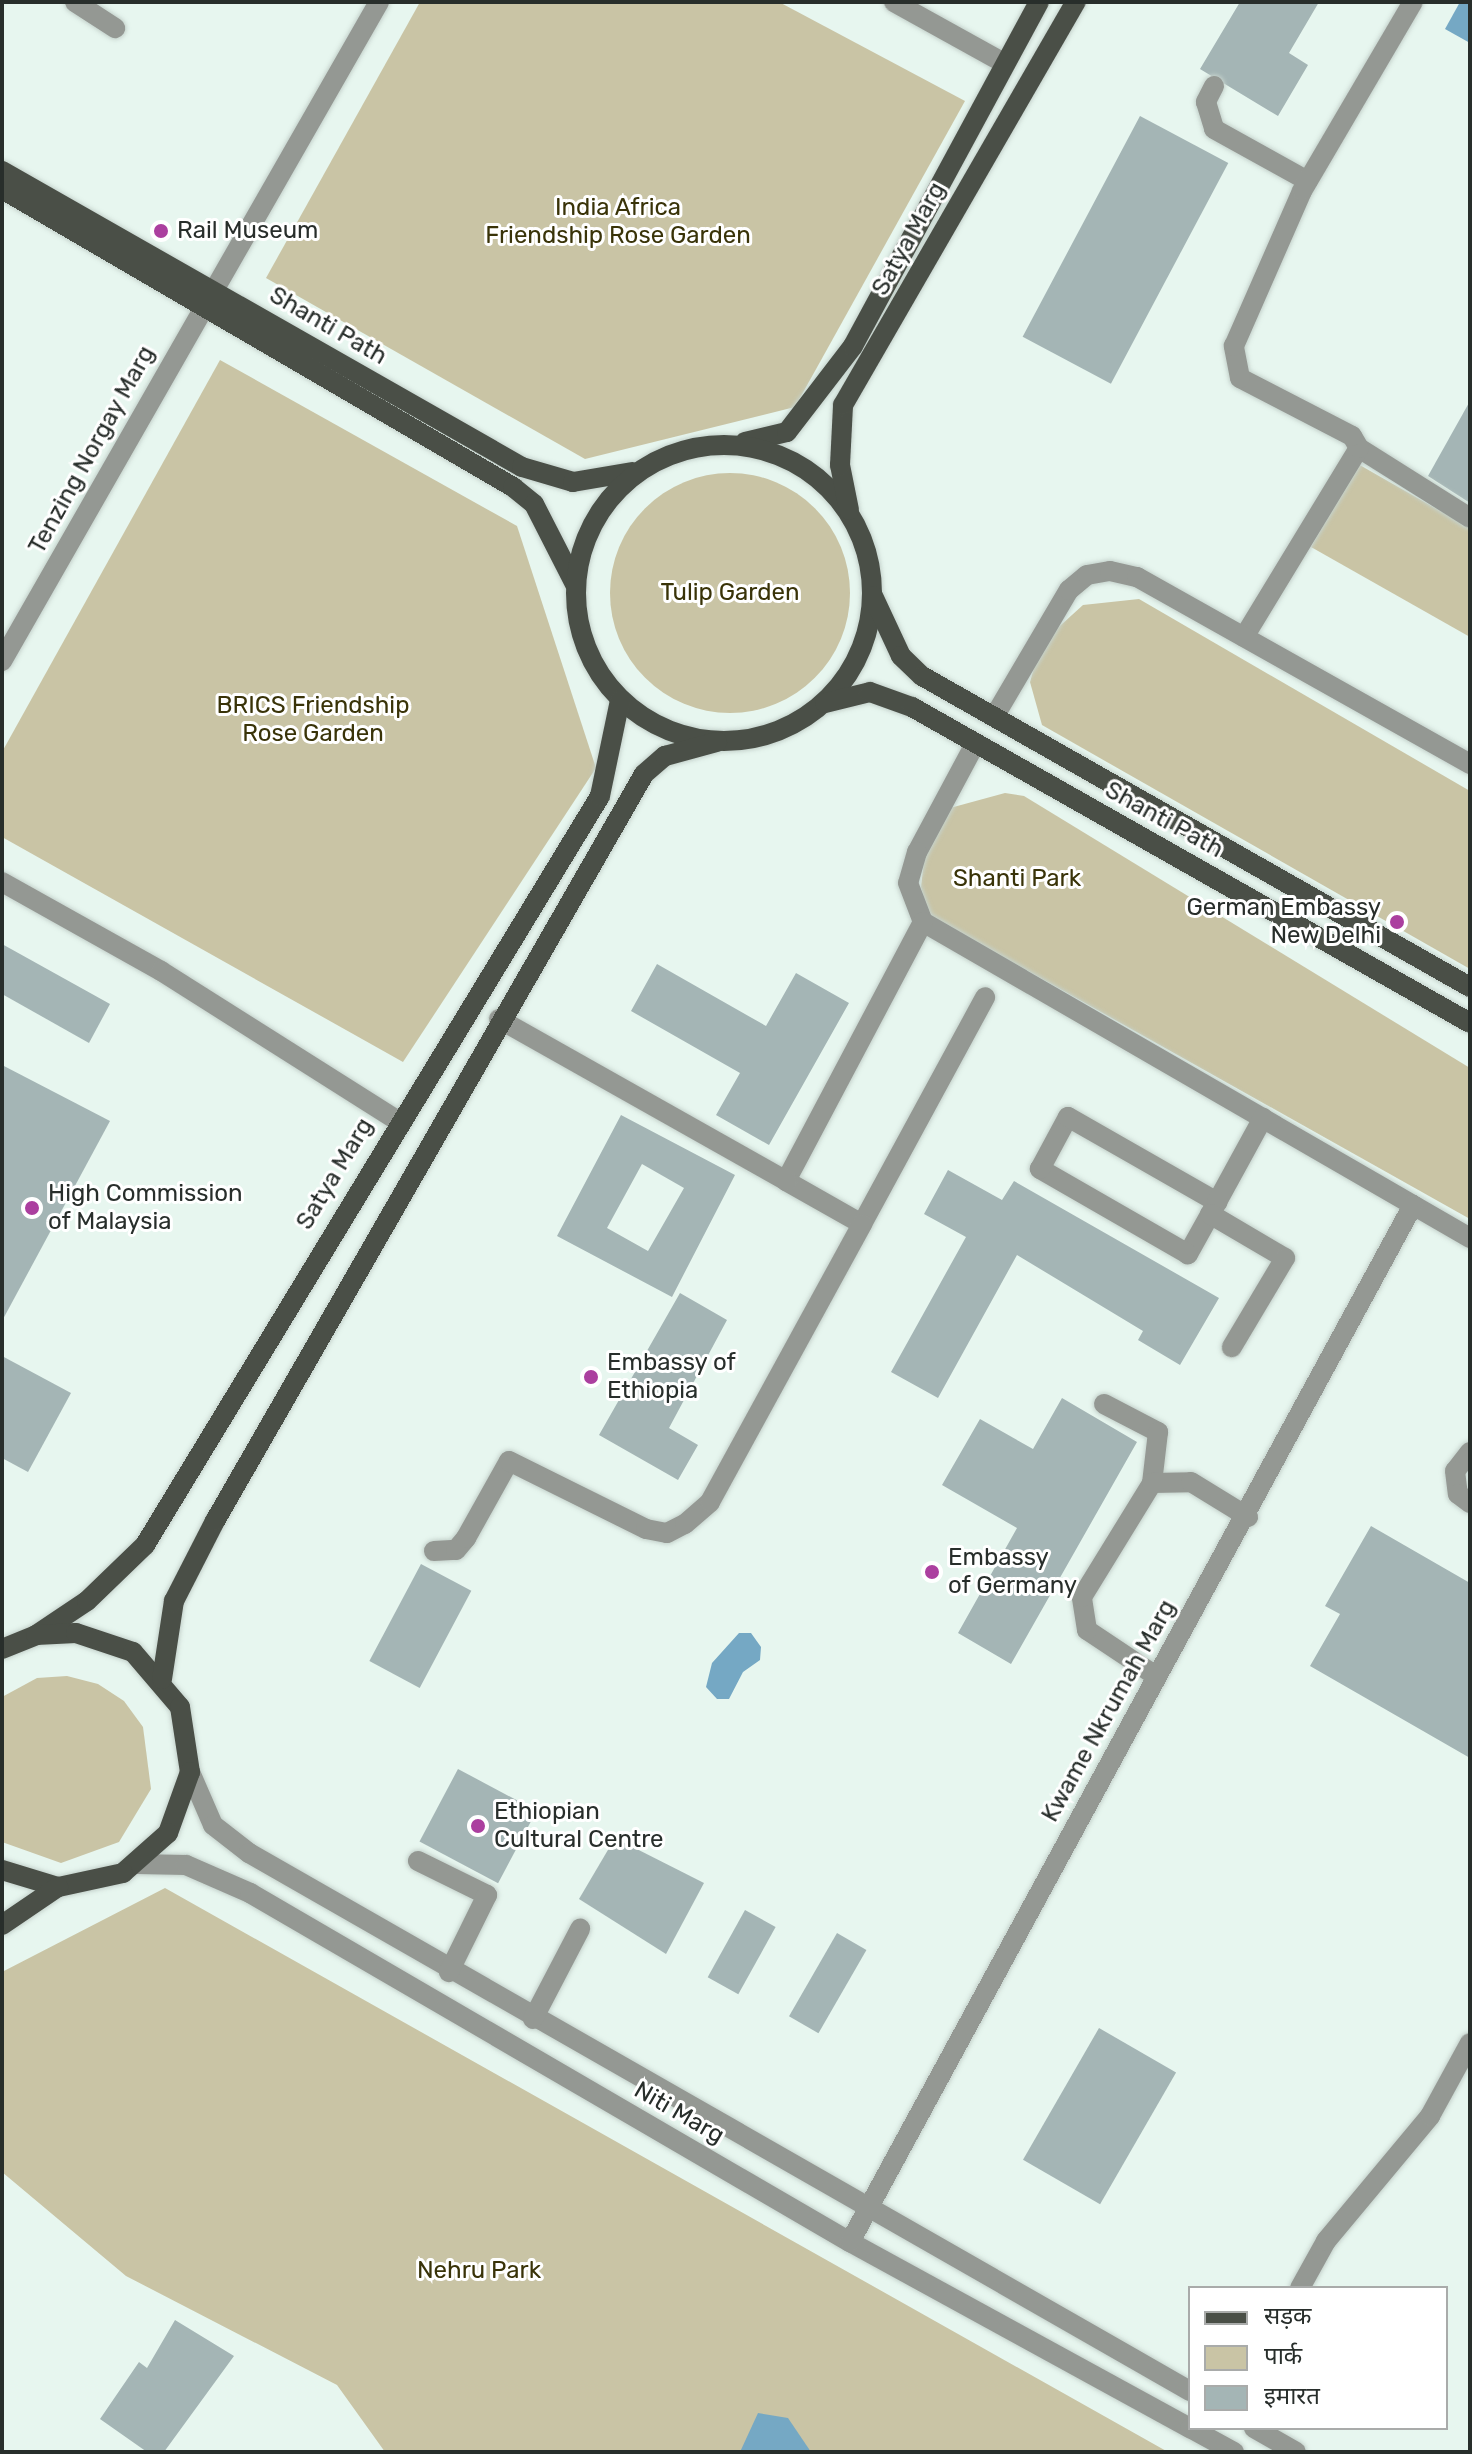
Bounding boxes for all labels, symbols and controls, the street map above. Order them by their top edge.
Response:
street label: Satya Marg [866,177,952,301]
park label: India Africa Friendship Rose Garden [485,194,751,250]
place label: Rail Museum [177,217,318,245]
marker: Rail Museum [152,222,170,240]
street label: Shanti Path [264,281,392,371]
street label: Tenzing Norgay Marg [23,341,161,559]
park label: Tulip Garden [661,579,799,607]
park label: BRICS Friendship Rose Garden [217,692,409,748]
street label: Shanti Path [1100,776,1228,864]
park label: Shanti Park [953,865,1081,893]
place label: German Embassy New Delhi [1186,894,1381,950]
marker: German Embassy New Delhi [1388,913,1406,931]
street label: Satya Marg [291,1113,379,1235]
place label: High Commission of Malaysia [48,1180,243,1236]
marker: High Commission of Malaysia [23,1199,41,1217]
place label: Embassy of Ethiopia [607,1349,736,1405]
marker: Embassy of Ethiopia [582,1368,600,1386]
place label: Embassy of Germany [948,1544,1078,1600]
marker: Embassy of Germany [923,1563,941,1581]
street label: Kwame Nkrumah Marg [1036,1595,1182,1827]
place label: Ethiopian Cultural Centre [494,1798,663,1854]
marker: Ethiopian Cultural Centre [469,1817,487,1835]
street label: Niti Marg [629,2076,729,2150]
park label: Nehru Park [417,2257,541,2285]
legend [1188,2286,1448,2430]
text: सड़क [1264,2302,1312,2330]
text: पार्क [1264,2342,1302,2370]
text: इमारत [1264,2382,1320,2410]

